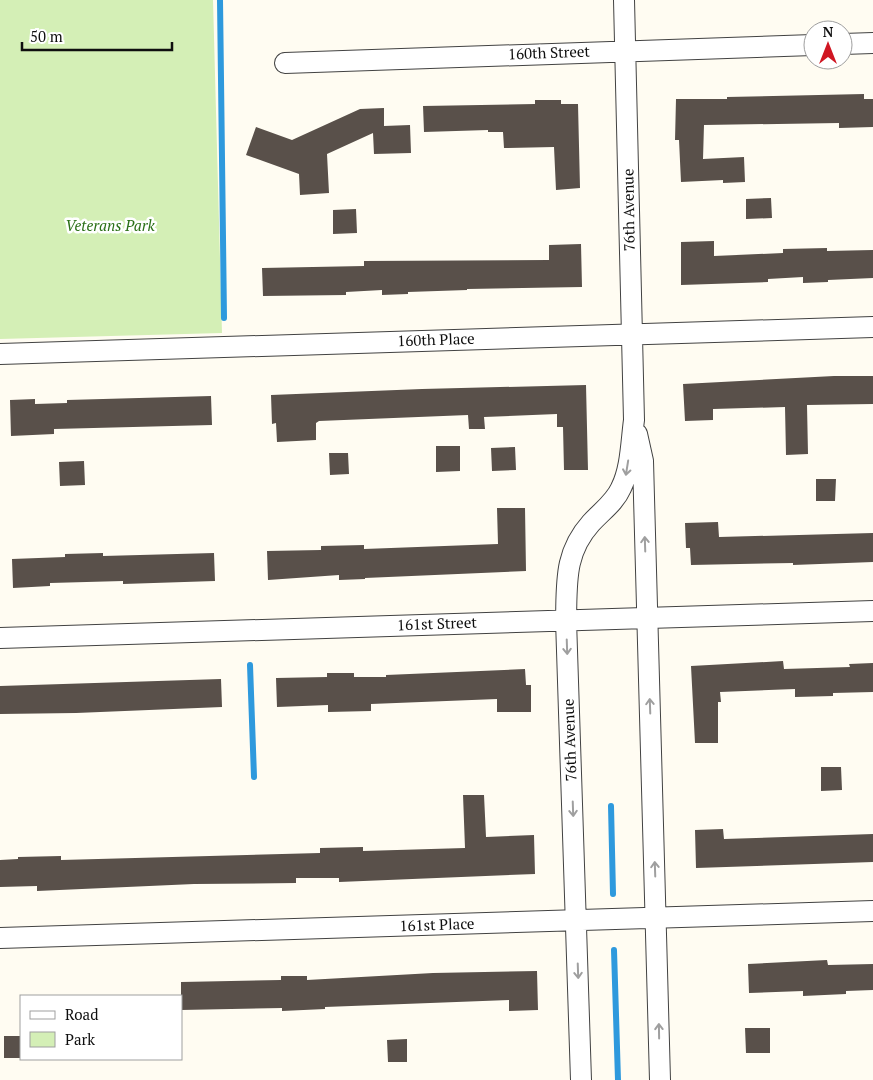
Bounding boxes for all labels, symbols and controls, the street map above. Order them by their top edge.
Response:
scale bar [22,20,172,52]
north arrow [803,20,853,70]
text: N [823,22,834,41]
text: 50 m [30,26,63,46]
street label: 160th Street [508,41,591,63]
street label: 76th Avenue [617,168,639,252]
park label: Veterans Park [65,215,156,235]
street label: 160th Place [397,328,475,350]
one-way arrow [622,460,632,476]
one-way arrow [640,536,649,552]
street label: 161st Street [397,612,478,634]
one-way arrow [562,638,572,654]
street label: 76th Avenue [558,698,580,782]
one-way arrow [645,699,654,715]
one-way arrow [568,801,577,817]
one-way arrow [650,861,660,878]
street label: 161st Place [399,913,475,935]
one-way arrow [573,963,583,979]
legend [20,995,182,1060]
text: Road [65,1004,98,1024]
one-way arrow [654,1024,664,1040]
text: Park [65,1029,95,1049]

